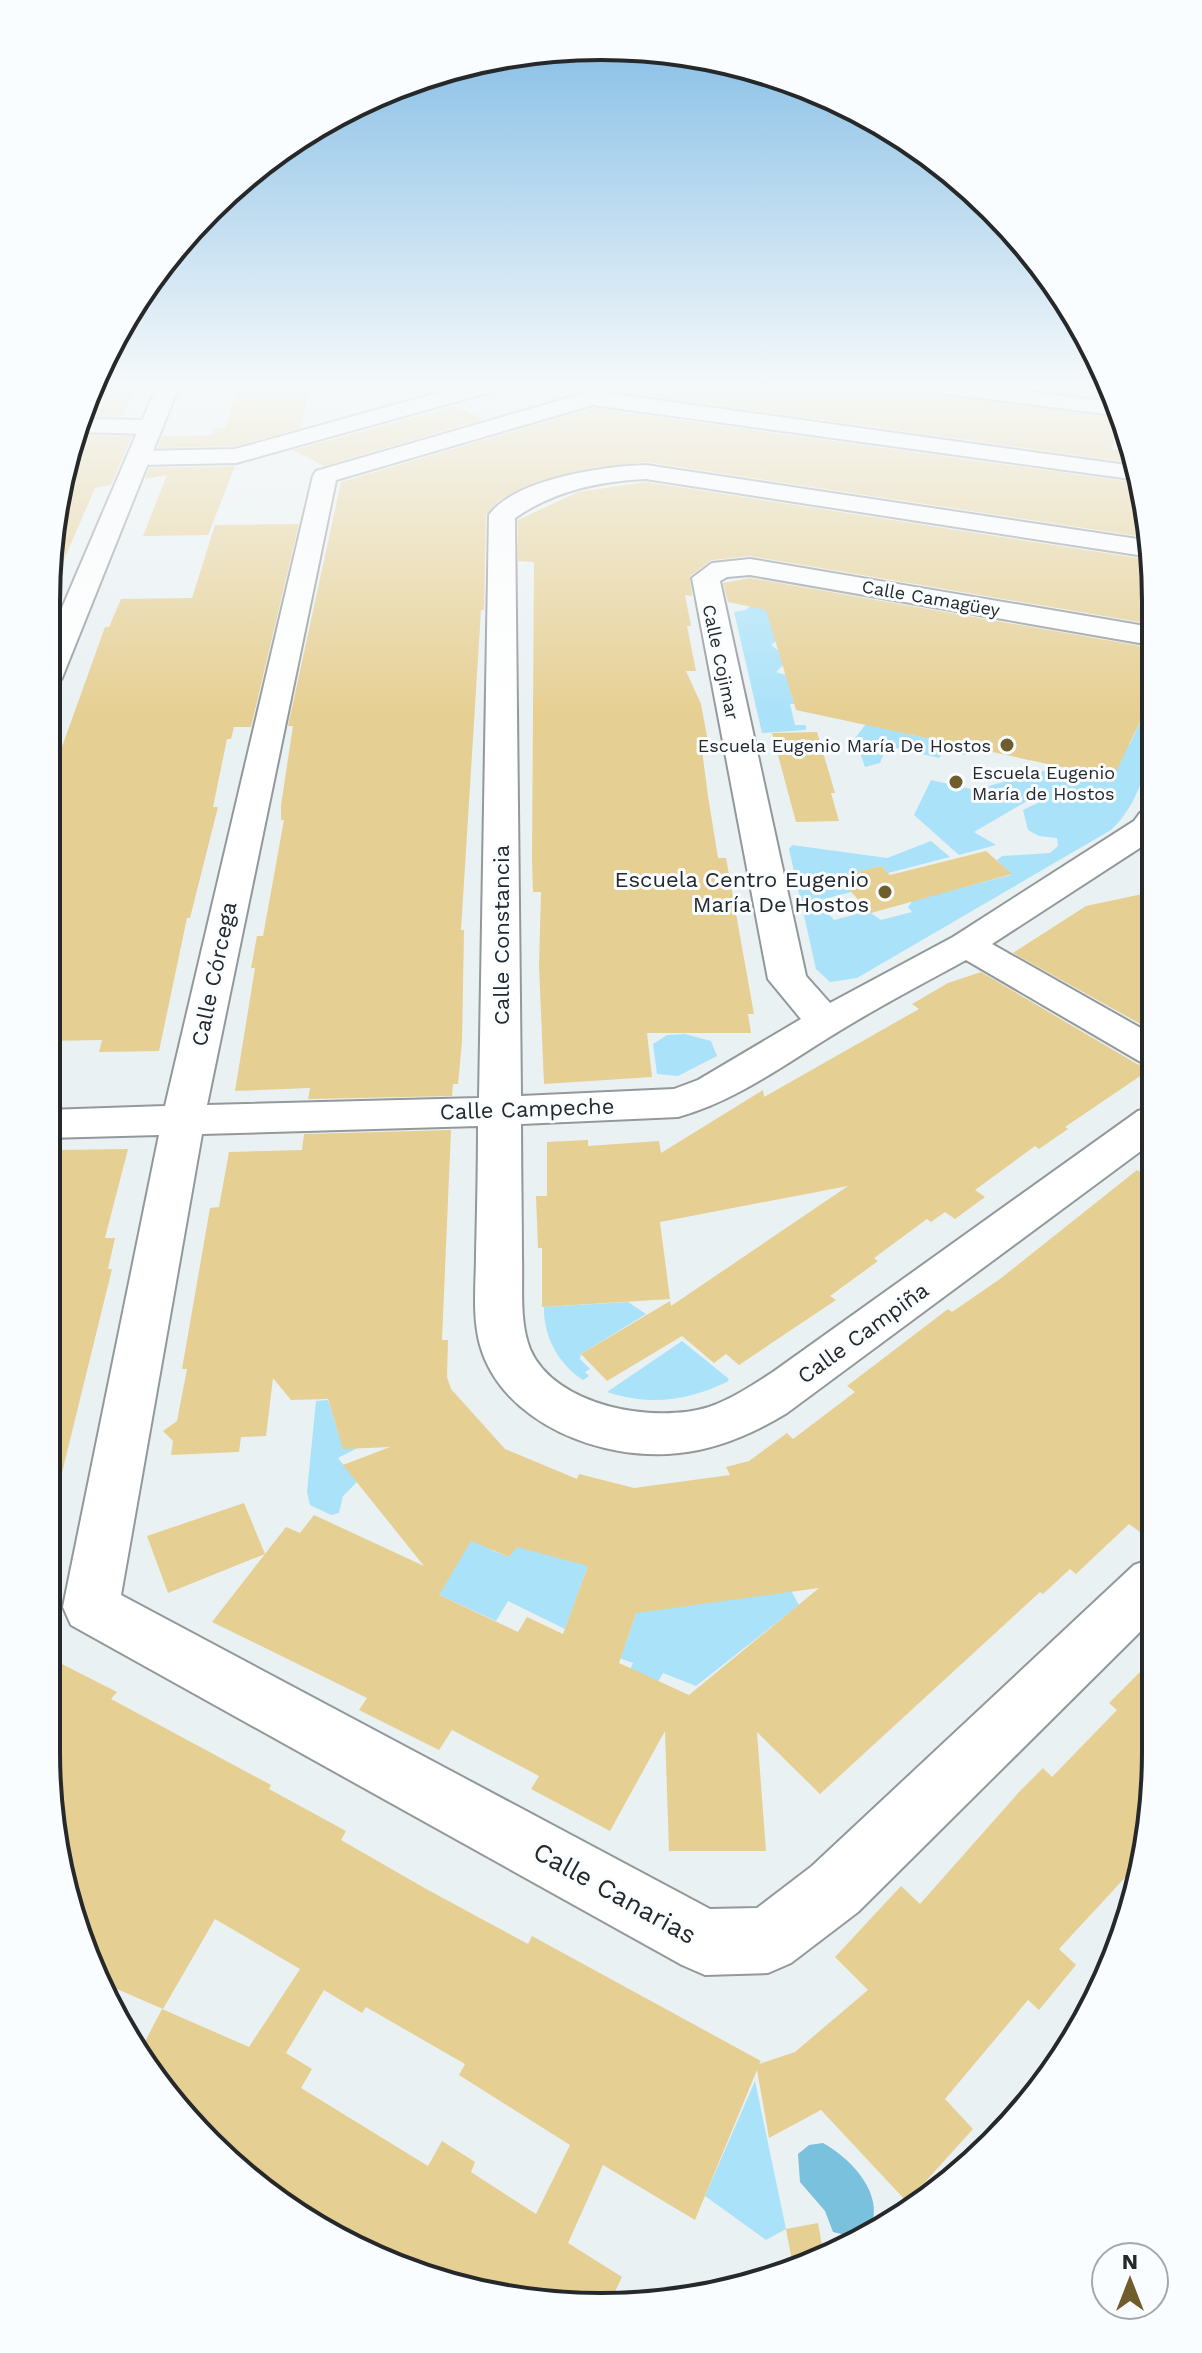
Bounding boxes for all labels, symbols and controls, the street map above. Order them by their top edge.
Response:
street label: Calle Camagüey [860,576,1002,621]
street label: Calle Cojimar [699,602,743,722]
place label: Escuela Eugenio María De Hostos [698,735,991,756]
marker: Escuela Eugenio María De Hostos [998,736,1016,754]
place label: Escuela Eugenio María de Hostos [972,762,1115,804]
marker: Escuela Eugenio María de Hostos [947,773,965,791]
street label: Calle Constancia [489,845,514,1025]
place label: Escuela Centro Eugenio María De Hostos [614,867,869,917]
marker: Escuela Centro Eugenio María De Hostos [876,883,894,901]
street label: Calle Córcega [186,899,242,1049]
street label: Calle Campeche [439,1093,615,1125]
street label: Calle Campiña [793,1277,933,1389]
street label: Calle Canarias [528,1836,702,1950]
north arrow [1090,2241,1170,2321]
text: N [1122,2249,1138,2274]

